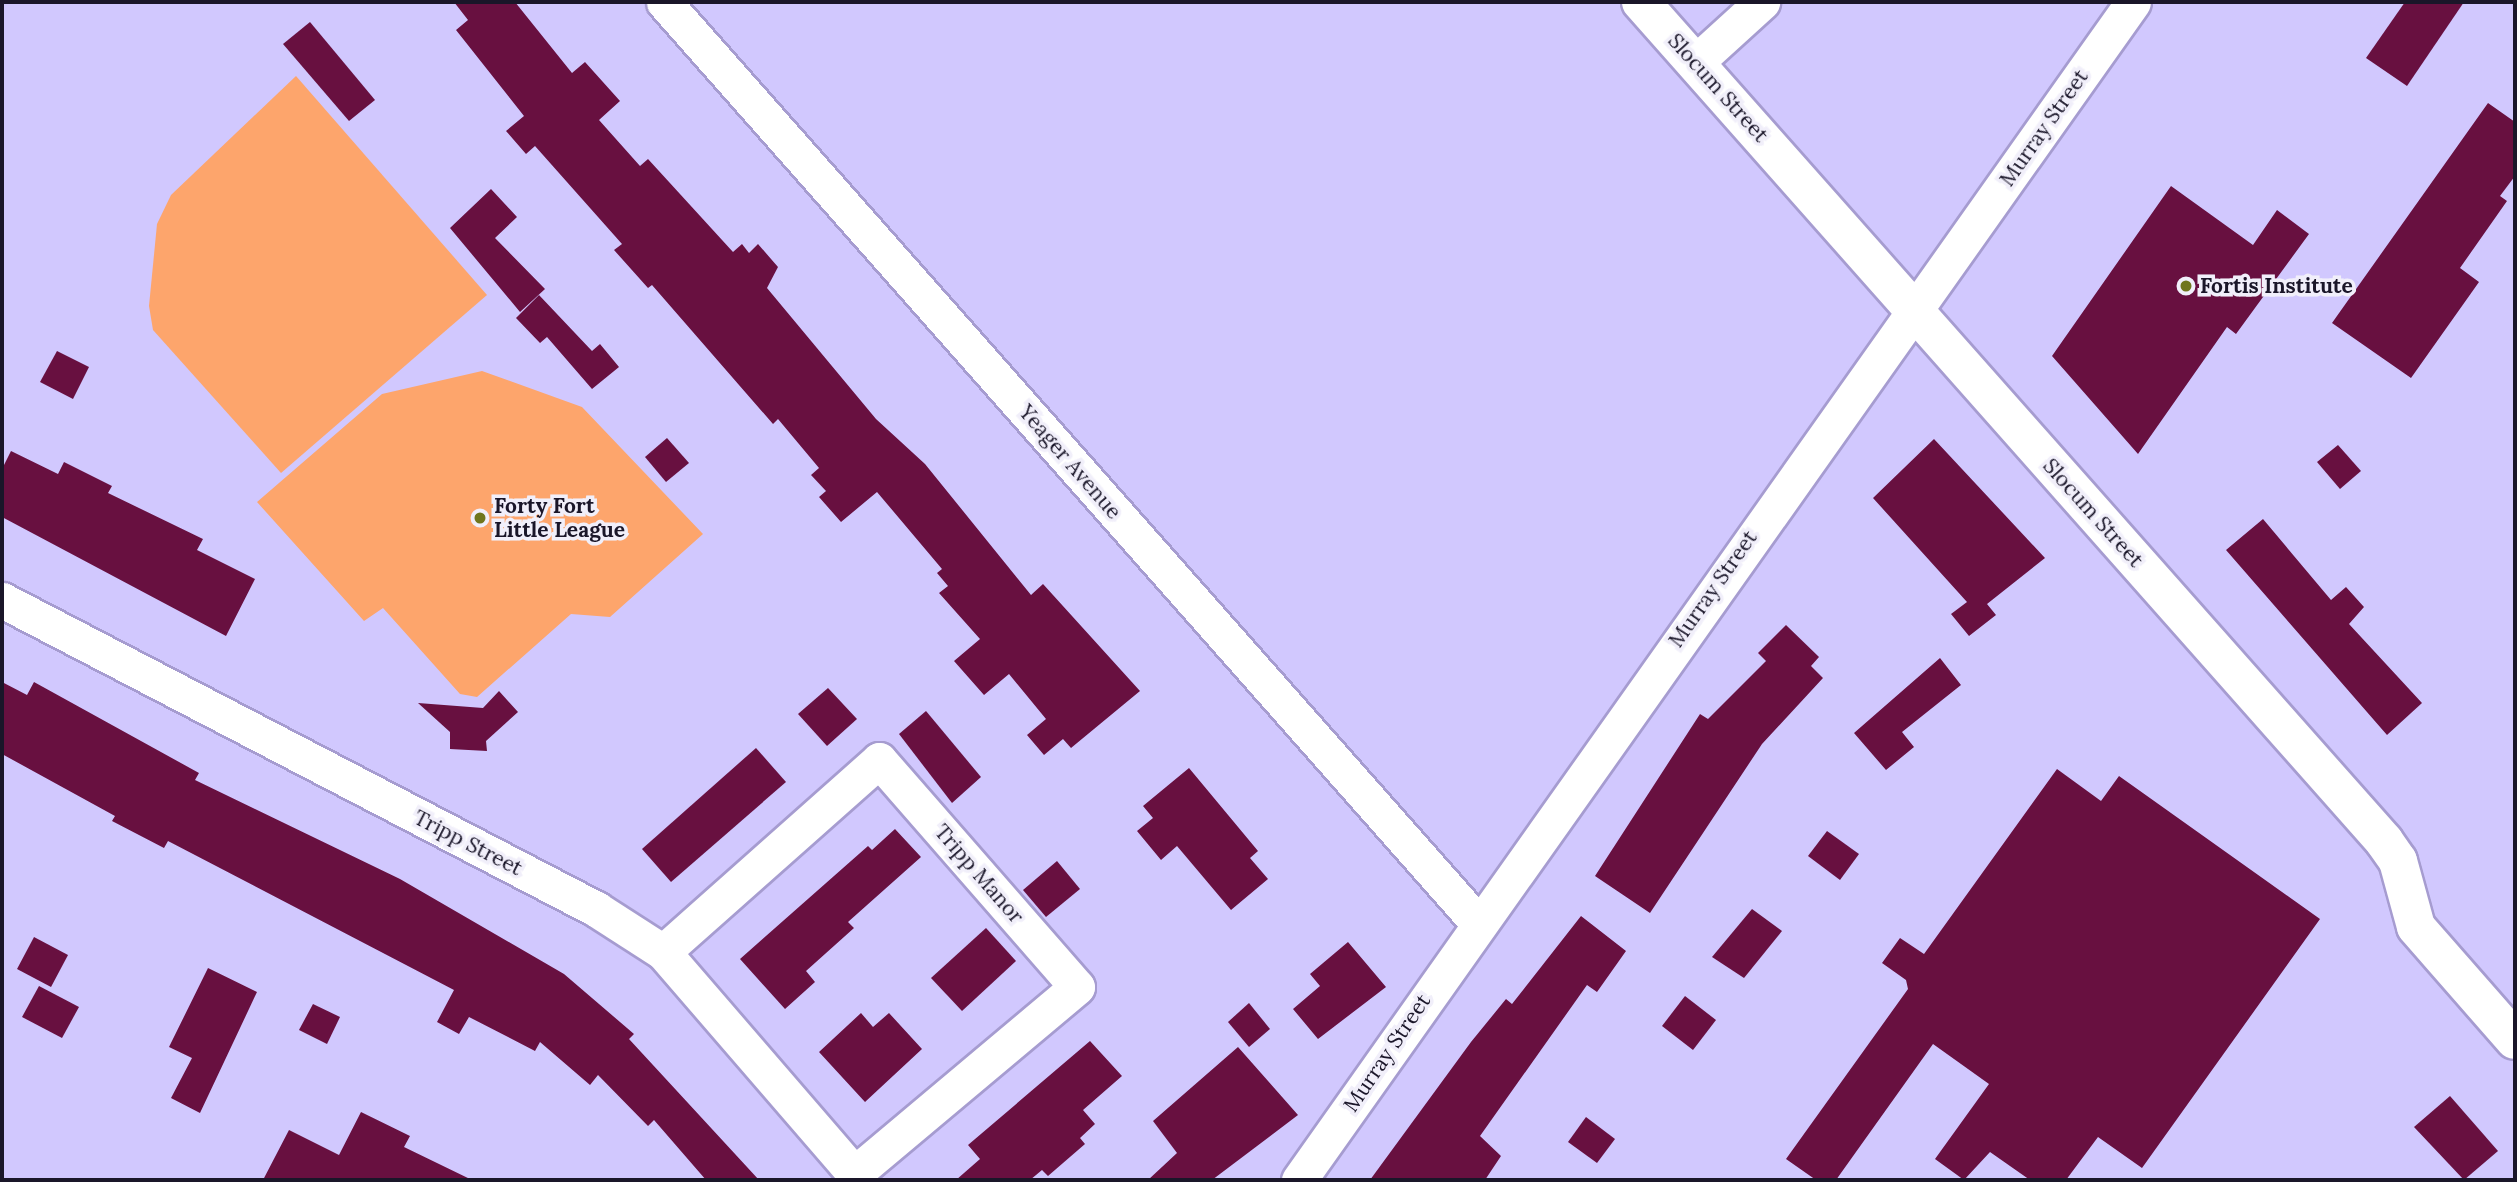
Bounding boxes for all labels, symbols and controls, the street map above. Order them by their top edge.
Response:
street label: Slocum Street [1663,28,1773,148]
street label: Murray Street [1994,65,2094,191]
place label: Fortis Institute [2200,273,2353,299]
marker: Fortis Institute [2178,278,2194,294]
street label: Yeager Avenue [1014,400,1126,524]
street label: Slocum Street [2038,453,2148,573]
place label: Forty Fort Little League [494,493,625,543]
marker: Forty Fort Little League [472,510,488,526]
street label: Murray Street [1663,526,1763,652]
street label: Tripp Street [410,805,526,881]
street label: Tripp Manor [929,819,1029,929]
street label: Murray Street [1338,989,1436,1117]

